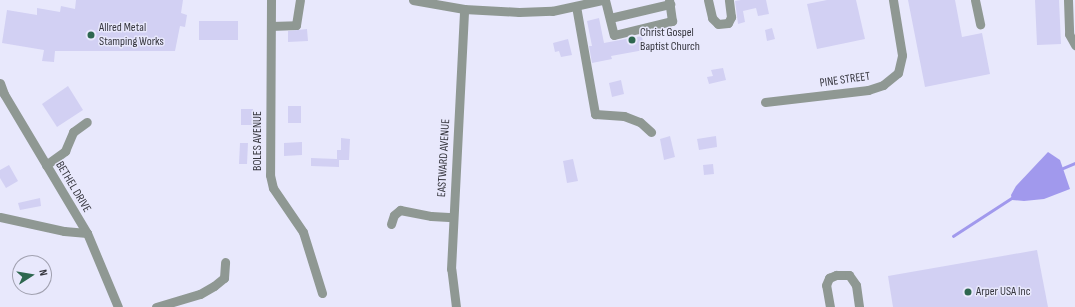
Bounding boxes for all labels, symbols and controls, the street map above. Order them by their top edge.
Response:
place label: Allred Metal Stamping Works [99,21,164,49]
place label: Christ Gospel Baptist Church [640,26,700,54]
marker: Allred Metal Stamping Works [86,30,96,40]
marker: Christ Gospel Baptist Church [627,35,637,45]
street label: PINE STREET [819,69,871,91]
street label: BOLES AVENUE [251,111,265,171]
street label: EASTWARD AVENUE [435,119,453,197]
street label: BETHEL DRIVE [52,159,94,215]
north arrow [12,255,52,295]
text: N [36,268,50,277]
place label: Arper USA Inc [976,285,1030,299]
marker: Arper USA Inc [963,287,973,297]

